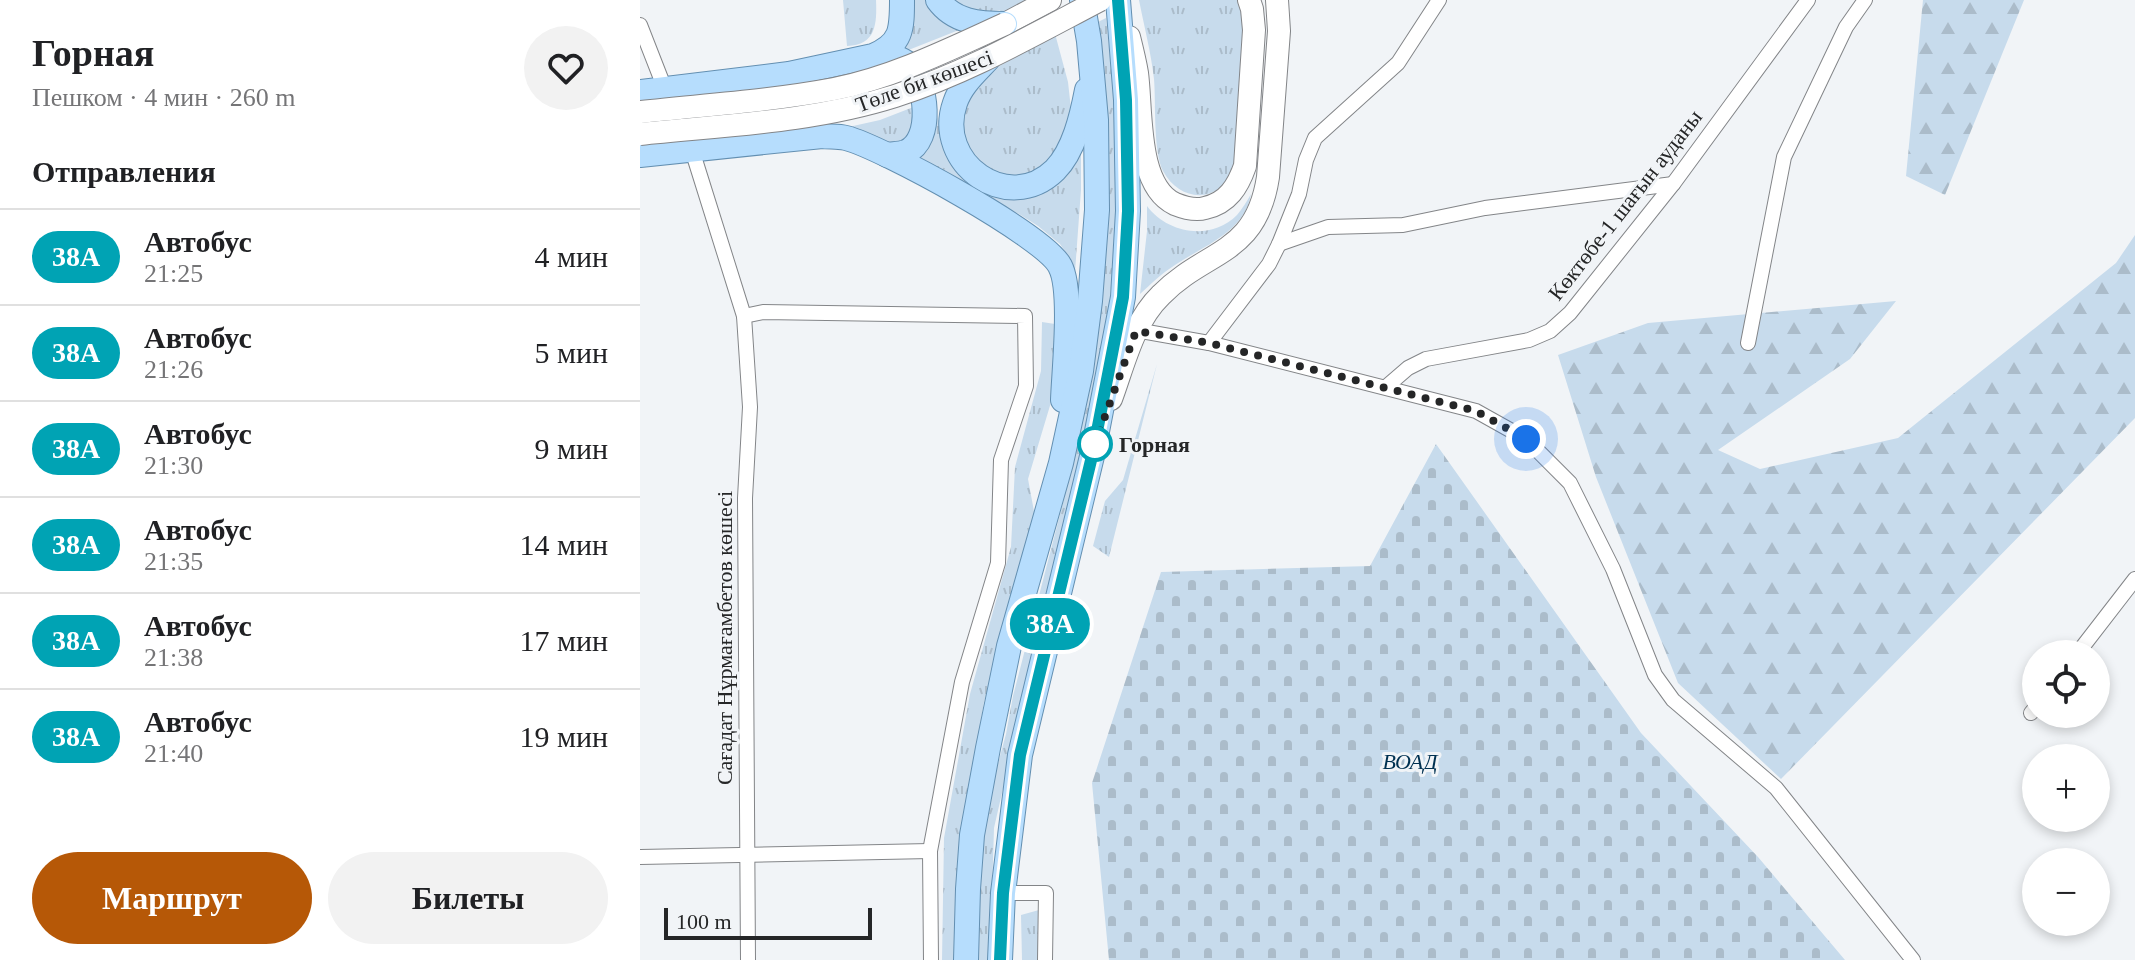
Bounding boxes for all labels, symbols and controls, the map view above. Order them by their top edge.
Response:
button: heart [524,26,608,110]
text: Горная [32,32,154,74]
street label: Төле би көшесі [852,45,996,117]
text: Пешком · 4 мин · 260 m [32,83,295,112]
street label: Көктөбе-1 шағын ауданы [1543,105,1707,305]
text: Отправления [32,155,216,188]
text: Автобус [144,225,252,258]
text: 4 мин [534,240,608,273]
text: 38А [52,241,100,272]
text: 21:25 [144,259,203,288]
text: Автобус [144,321,252,354]
text: 5 мин [534,336,608,369]
text: 38А [52,337,100,368]
text: 21:26 [144,355,203,384]
text: Автобус [144,417,252,450]
your location [1506,419,1546,459]
marker: Горная [1078,427,1112,461]
text: 9 мин [534,432,608,465]
place label: Горная [1119,432,1190,457]
text: 38А [52,433,100,464]
text: 21:30 [144,451,203,480]
street label: Сағадат Нұрмағамбетов көшесі [712,491,737,785]
text: Автобус [144,513,252,546]
text: 14 мин [519,528,608,561]
text: 38А [52,529,100,560]
text: 21:35 [144,547,203,576]
line badge: 38А [1004,598,1096,650]
text: 38А [1026,608,1074,639]
text: Автобус [144,609,252,642]
text: 17 мин [519,624,608,657]
text: 38А [52,625,100,656]
map controls [2022,640,2110,936]
button: locate [2022,640,2110,728]
text: 21:38 [144,643,203,672]
text: Автобус [144,705,252,738]
text: 19 мин [519,720,608,753]
text: 38А [52,721,100,752]
text: 21:40 [144,739,203,768]
button: + [2022,744,2110,832]
park label: ВОАД [1383,749,1438,774]
button: − [2022,848,2110,936]
button: Маршрут [32,852,312,944]
button: Билеты [328,852,608,944]
scale bar [664,904,872,940]
text: 100 m [676,909,732,934]

